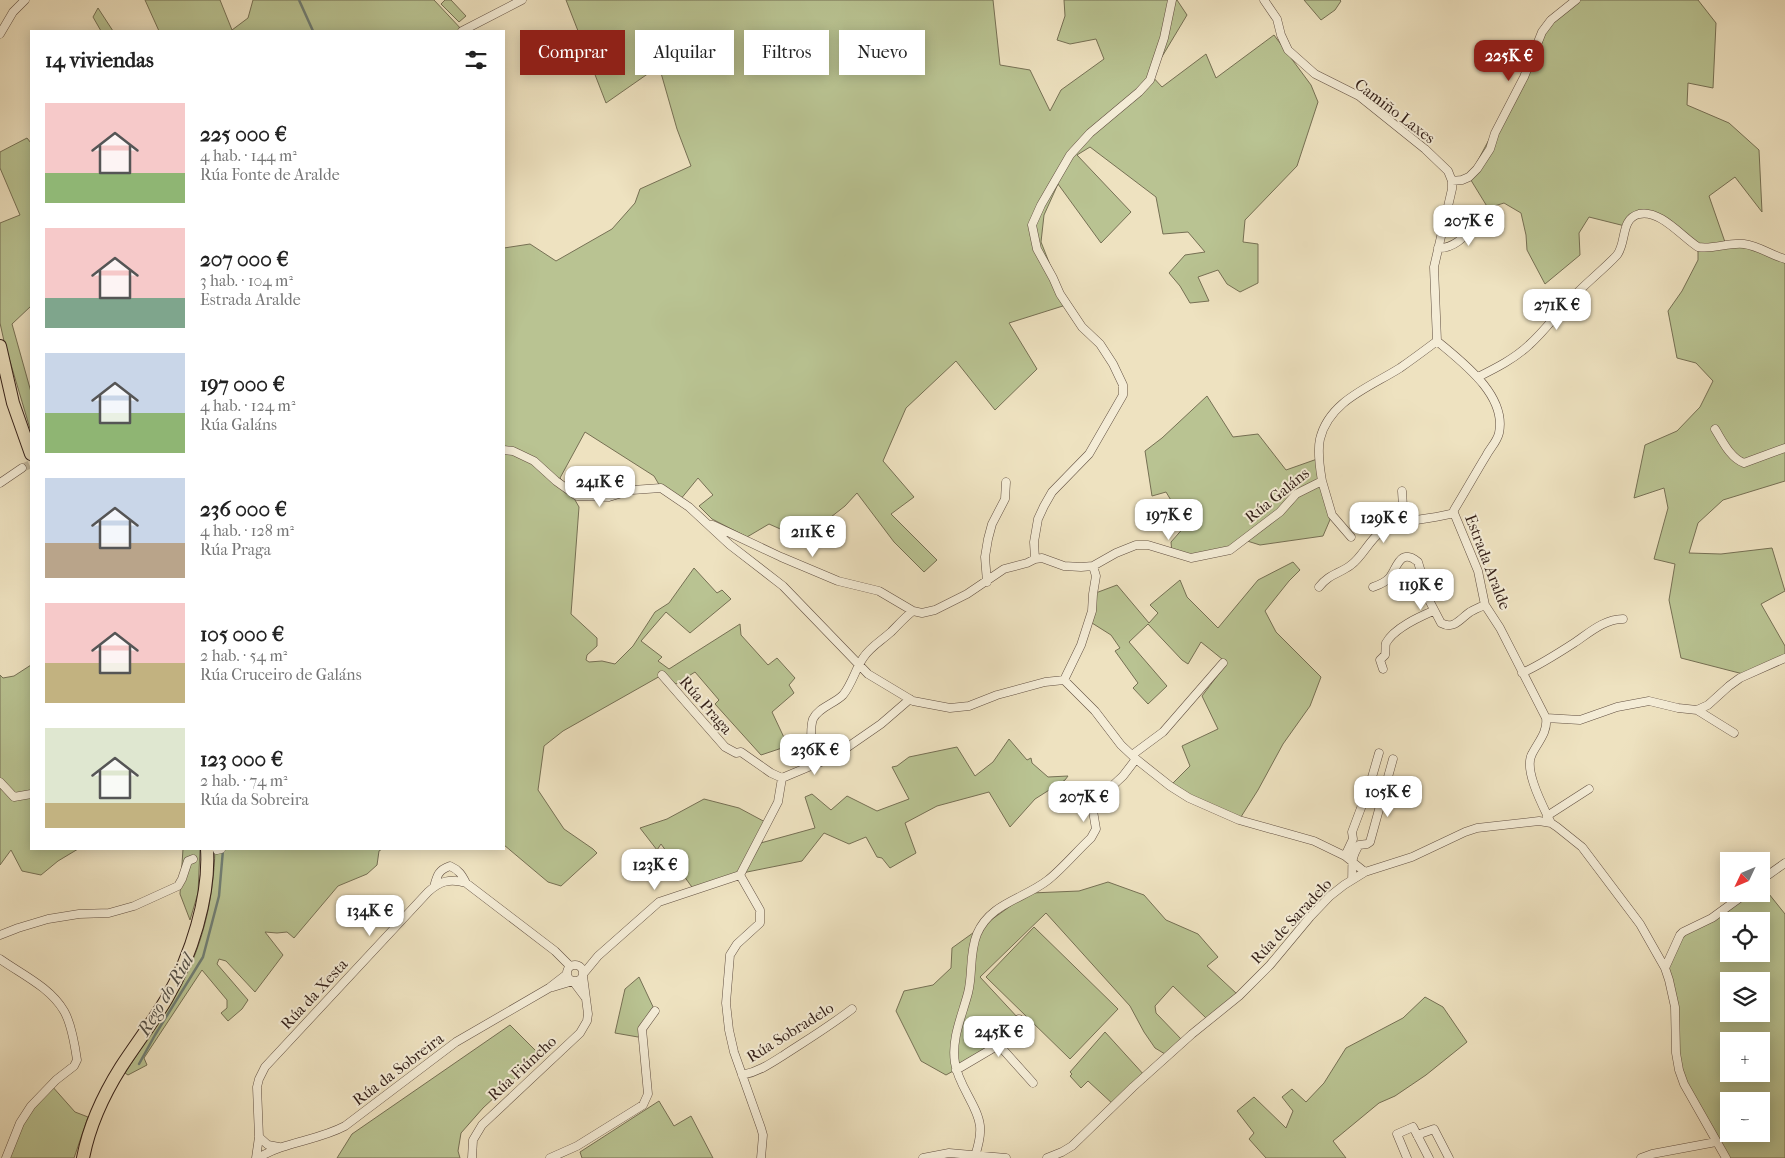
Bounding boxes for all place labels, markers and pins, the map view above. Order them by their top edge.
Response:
pin: 225K € [1468,39,1550,82]
pin: 207K € [1428,204,1510,247]
pin: 271K € [1516,288,1598,331]
pin: 241K € [559,466,641,508]
pin: 197K € [1128,498,1210,541]
pin: 129K € [1343,502,1425,544]
pin: 211K € [772,516,854,558]
pin: 119K € [1380,568,1462,611]
pin: 236K € [774,734,856,776]
pin: 105K € [1347,776,1429,818]
pin: 207K € [1043,780,1125,823]
pin: 123K € [614,848,696,891]
pin: 134K € [329,894,411,937]
pin: 245K € [958,1016,1040,1058]

